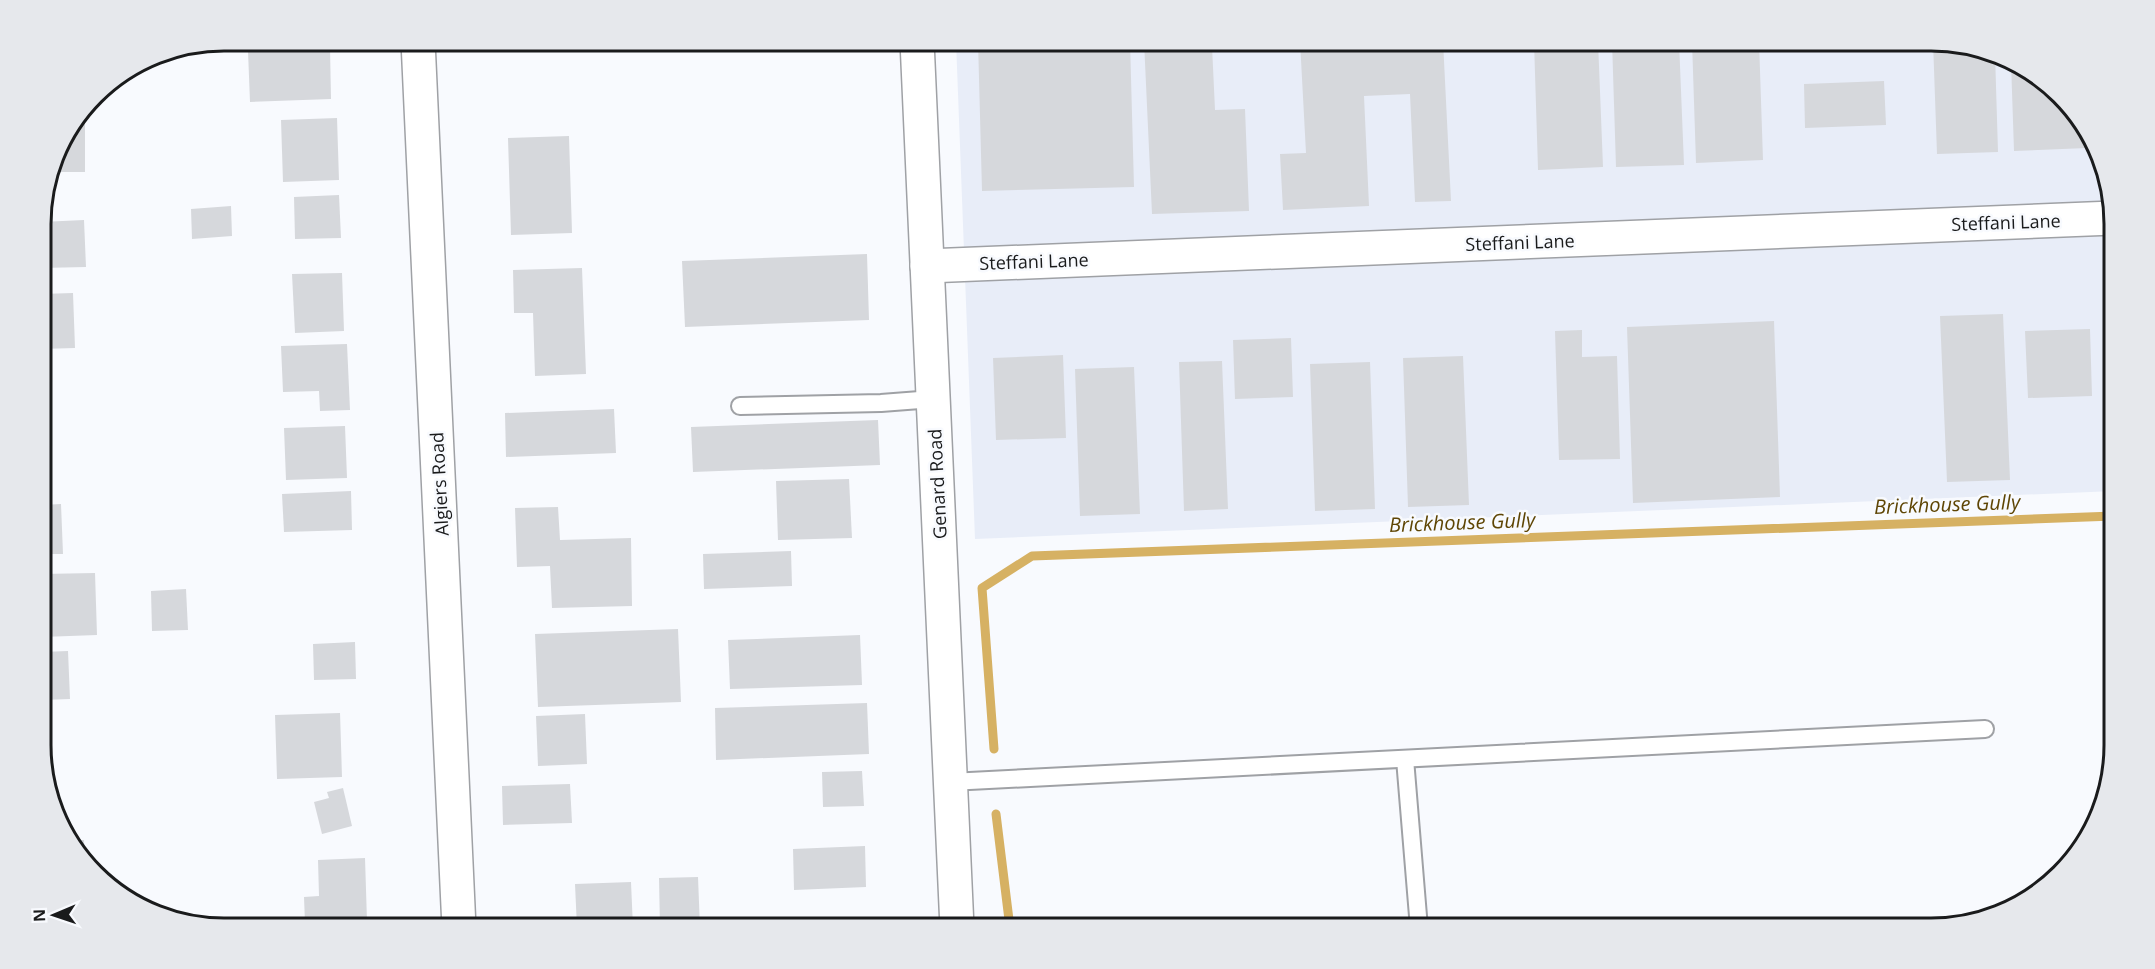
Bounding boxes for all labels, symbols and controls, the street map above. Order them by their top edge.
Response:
street label: Steffani Lane [1951,208,2061,236]
street label: Steffani Lane [1465,228,1575,256]
street label: Steffani Lane [979,247,1089,275]
street label: Genard Road [922,428,952,540]
street label: Algiers Road [424,431,454,537]
water label: Brickhouse Gully [1873,488,2022,520]
water label: Brickhouse Gully [1388,506,1537,538]
north arrow [24,885,84,945]
text: N [28,909,50,922]

